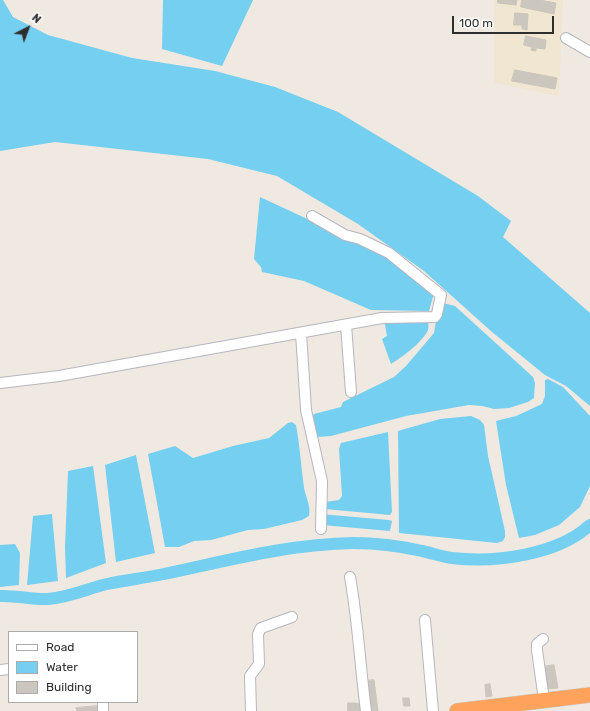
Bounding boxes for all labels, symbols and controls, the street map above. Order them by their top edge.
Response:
north arrow [8,8,48,48]
scale bar [454,8,556,34]
text: N [29,11,44,26]
text: 100 m [459,16,493,30]
legend [8,631,138,703]
text: Road [46,640,74,654]
text: Water [46,660,78,674]
text: Building [46,680,92,694]

